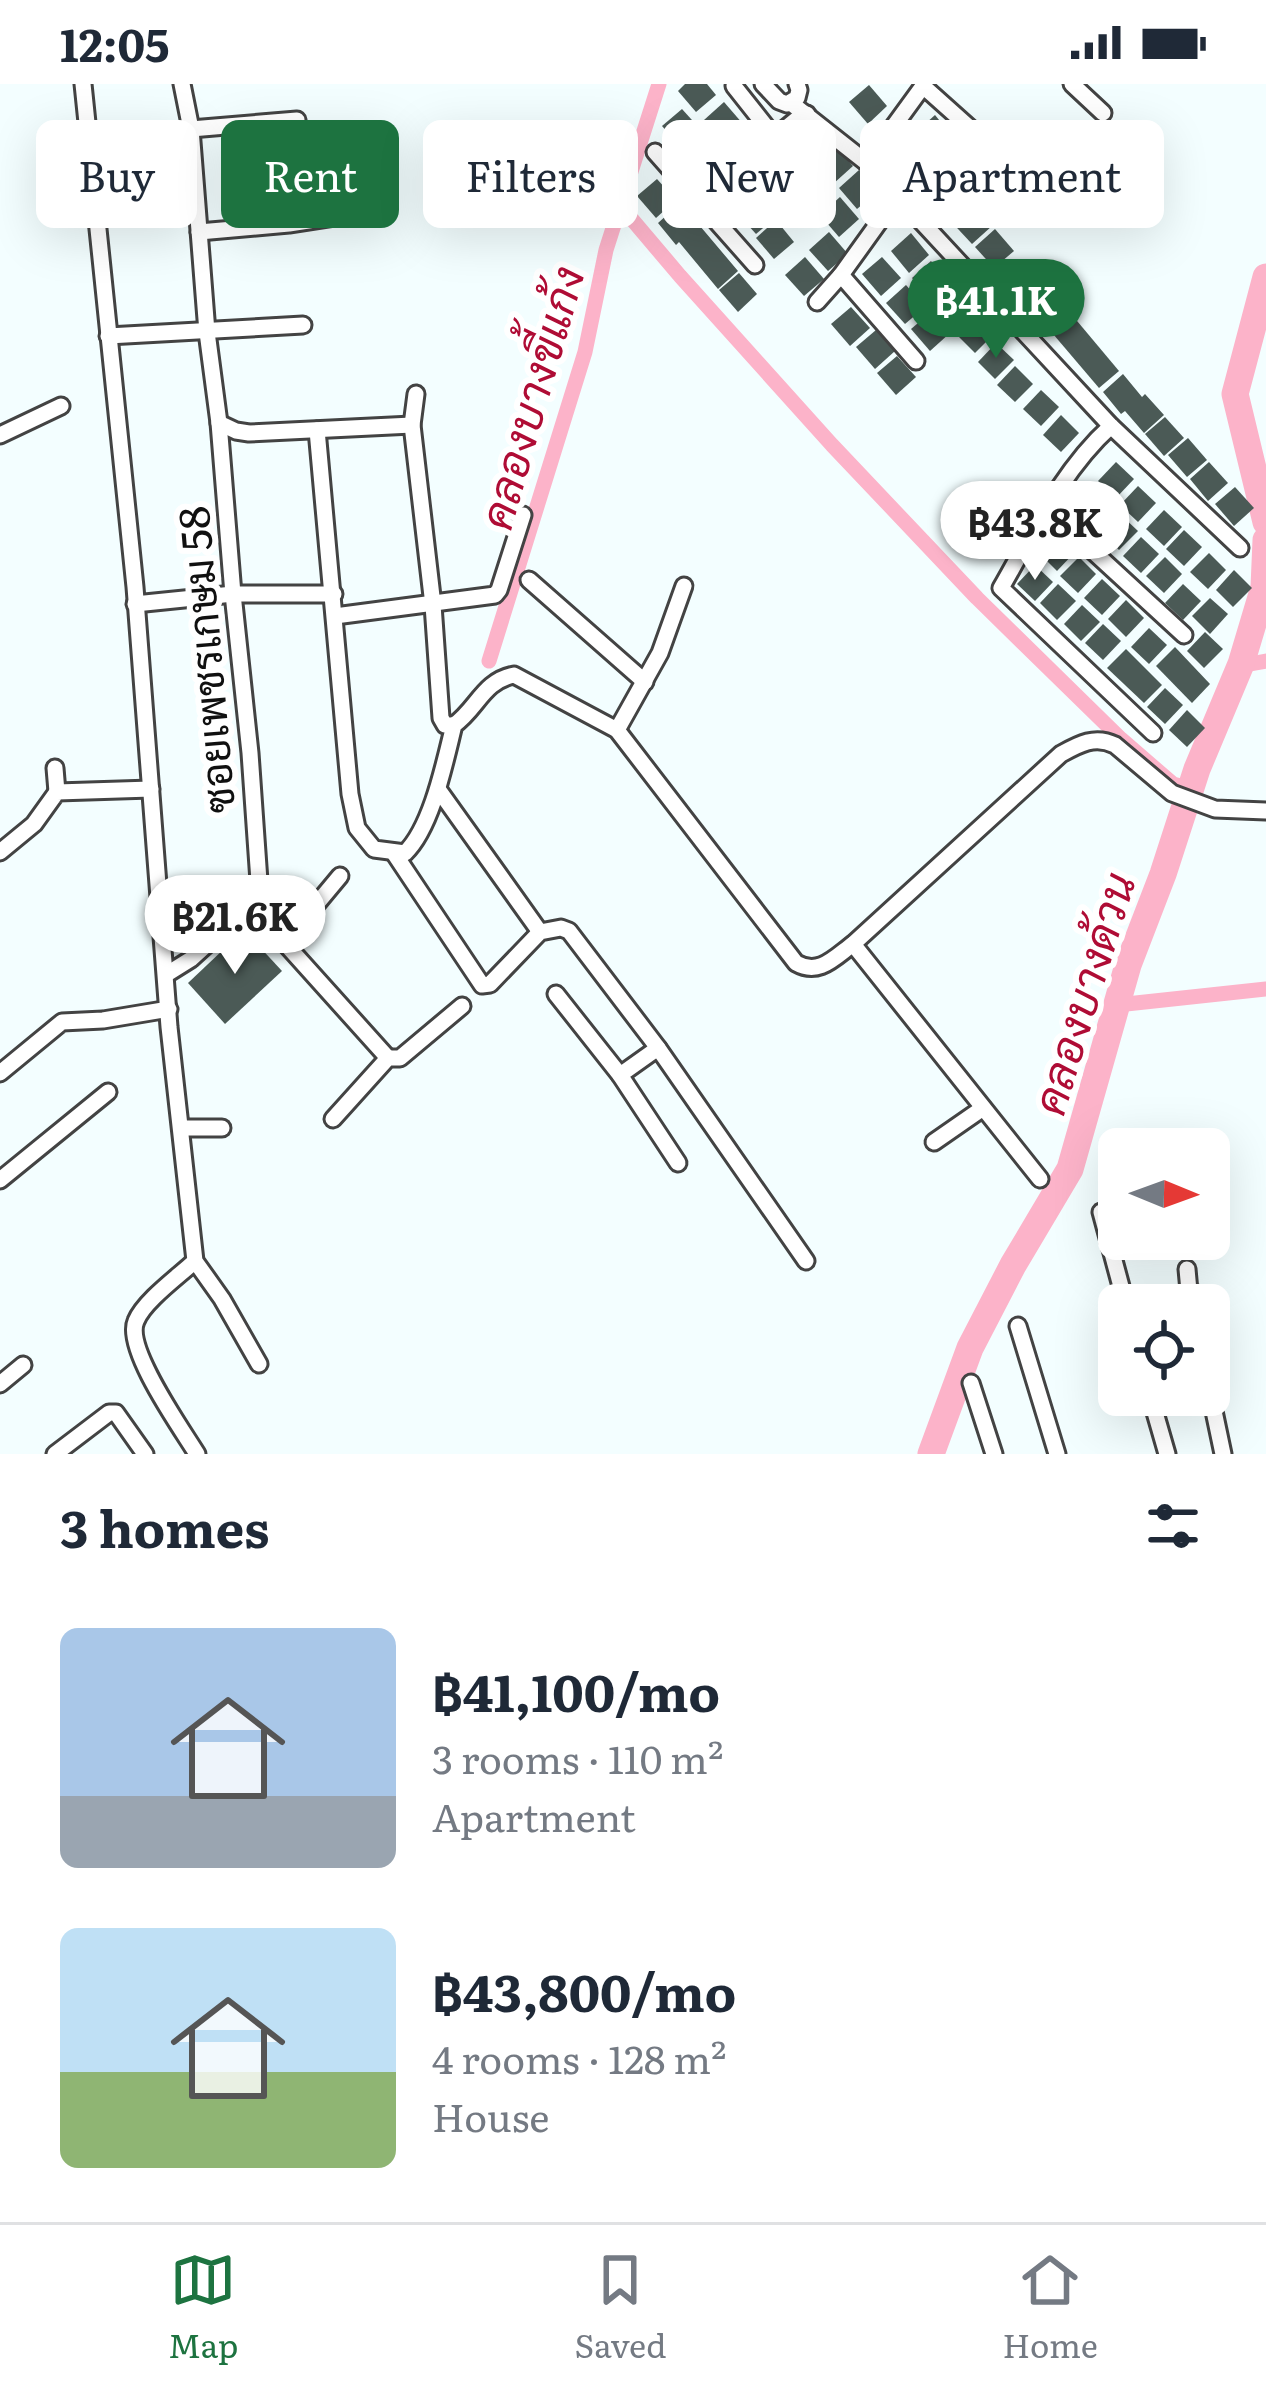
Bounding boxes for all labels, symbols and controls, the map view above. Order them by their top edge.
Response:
text: 12:05 [60,9,170,76]
chip: Buy [36,120,197,228]
chip: Rent [221,120,399,228]
chip: Filters [423,120,638,228]
chip: New [662,120,836,228]
chip: Apartment [860,120,1164,228]
water label: คลองบางขี้แก้ง [457,257,598,536]
pin: ฿41.1K [898,259,1094,361]
text: ฿41.1K [935,269,1057,327]
pin: ฿43.8K [937,481,1133,583]
text: ฿43.8K [967,491,1103,549]
street label: ซอยเพชรเกษม 58 [160,504,248,816]
water label: คลองบางด้วน [1012,864,1150,1122]
pin: ฿21.6K [137,875,333,977]
text: ฿21.6K [172,885,298,943]
north arrow [1098,1128,1230,1260]
map controls [1098,1128,1230,1416]
button: locate [1098,1284,1230,1416]
text: 3 homes [60,1488,269,1564]
icon: filters [1140,1493,1206,1559]
text: ฿41,100/mo [432,1652,720,1728]
icon: home [156,1676,300,1820]
text: 3 rooms · 110 m² [432,1728,723,1786]
text: Apartment [432,1786,636,1844]
text: ฿43,800/mo [432,1952,736,2028]
icon: home [156,1976,300,2120]
text: 4 rooms · 128 m² [432,2028,727,2086]
text: House [432,2086,550,2144]
tab: Map [168,2247,238,2368]
tab: Saved [575,2247,666,2368]
tab: Home [1003,2247,1098,2368]

